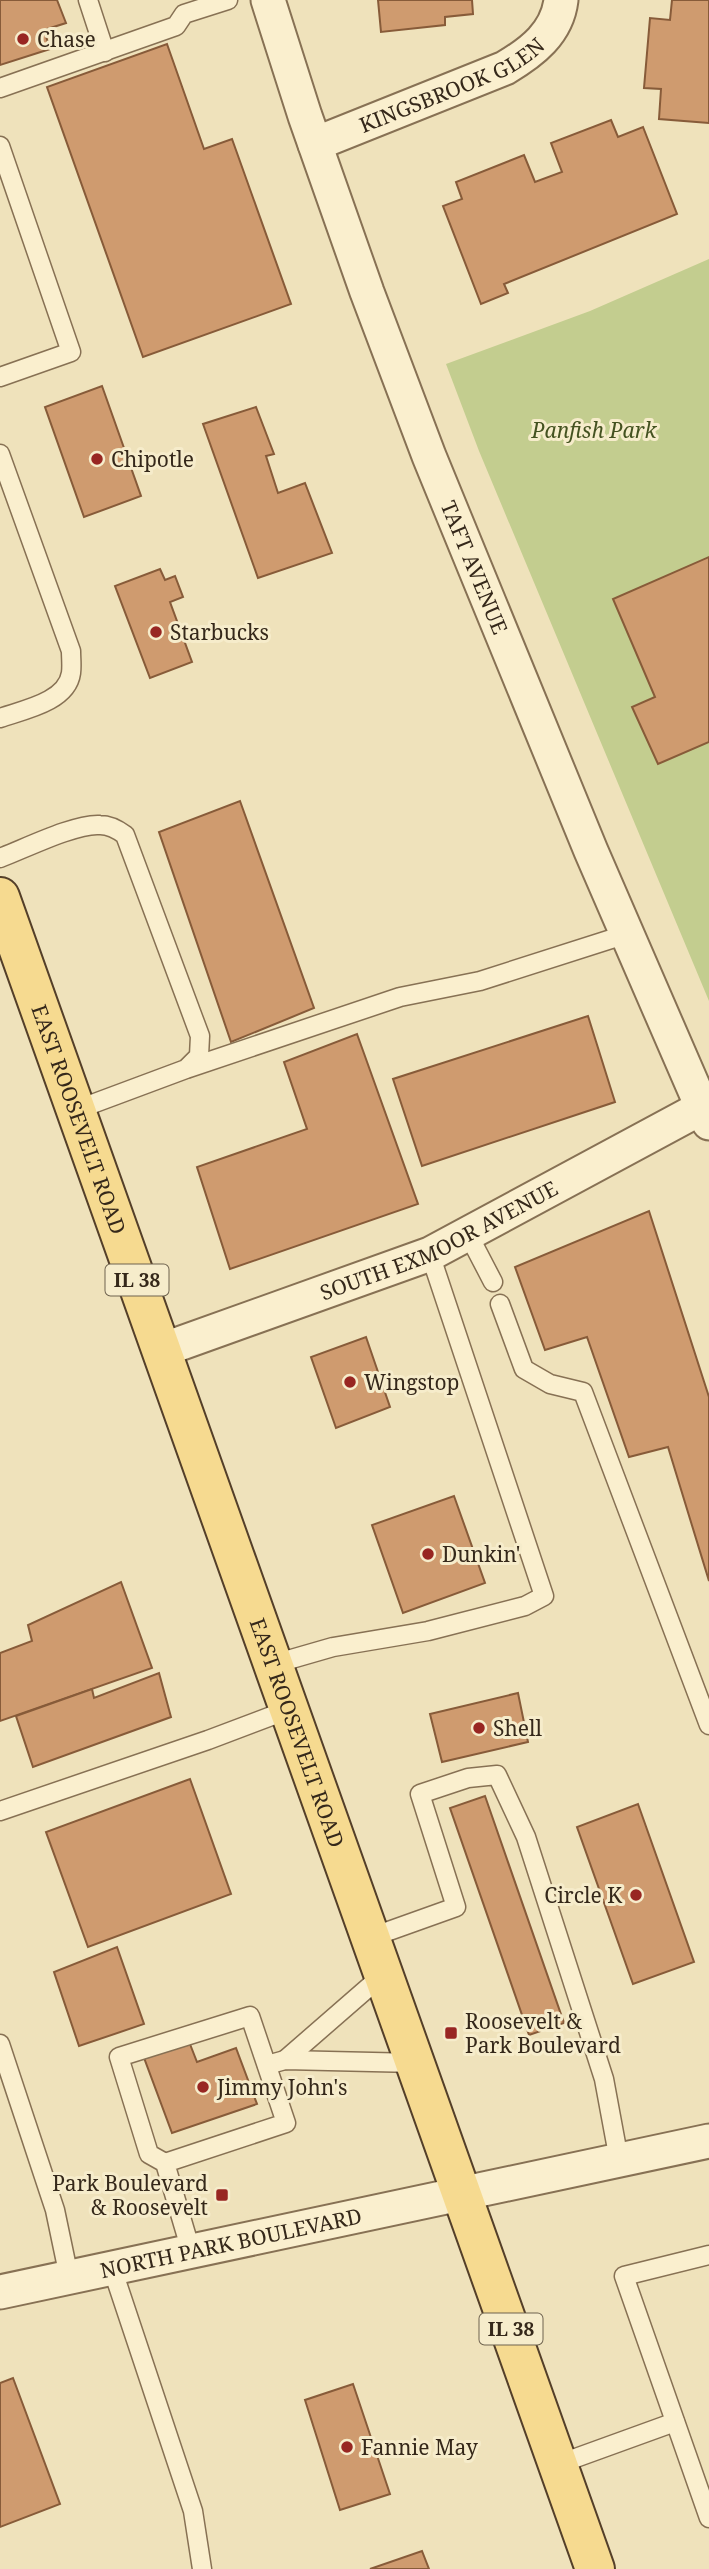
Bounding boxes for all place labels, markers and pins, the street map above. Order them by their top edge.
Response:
place label: Chase [37,25,96,53]
marker: Chase [15,31,31,47]
place label: Chipotle [111,445,194,473]
marker: Chipotle [89,451,105,467]
place label: Starbucks [170,618,269,646]
marker: Starbucks [148,624,164,640]
place label: Wingstop [364,1368,459,1396]
marker: Wingstop [342,1374,358,1390]
place label: Dunkin' [442,1540,520,1568]
marker: Dunkin' [420,1546,436,1562]
place label: Shell [493,1714,543,1742]
marker: Shell [471,1720,487,1736]
place label: Circle K [544,1881,622,1909]
marker: Circle K [628,1887,644,1903]
place label: Roosevelt & Park Boulevard [465,2007,621,2059]
marker: Roosevelt & Park Boulevard [443,2025,459,2041]
place label: Jimmy John's [216,2073,348,2101]
marker: Jimmy John's [195,2079,211,2095]
place label: Park Boulevard & Roosevelt [52,2169,208,2221]
marker: Park Boulevard & Roosevelt [214,2187,230,2203]
place label: Fannie May [361,2433,478,2461]
marker: Fannie May [339,2439,355,2455]

